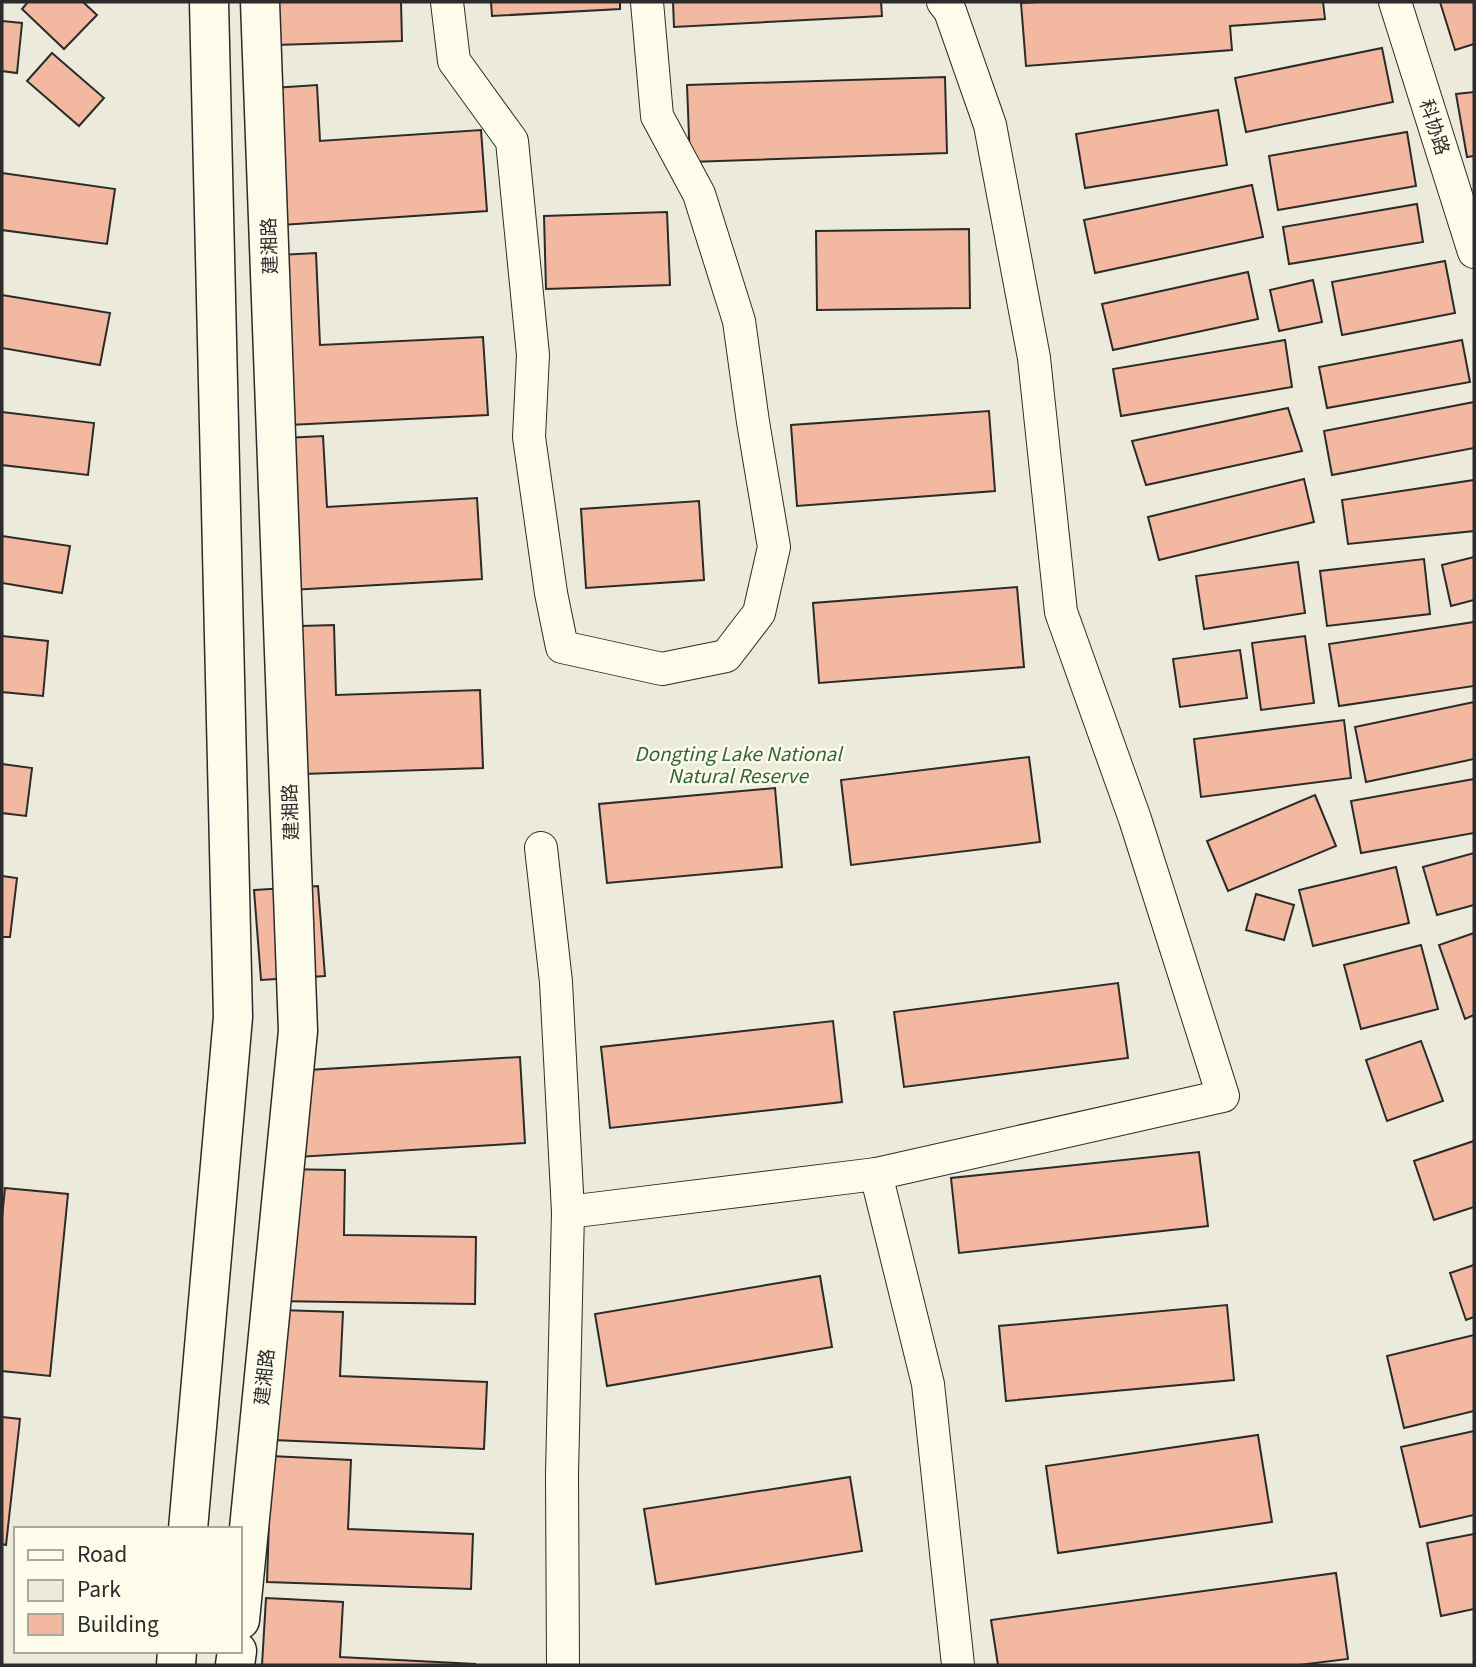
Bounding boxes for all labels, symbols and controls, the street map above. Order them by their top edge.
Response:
street label: 科协路 [1415,95,1458,158]
street label: 建湘路 [253,217,282,275]
park label: Dongting Lake National Natural Reserve [634,739,844,788]
street label: 建湘路 [274,783,303,841]
street label: 建湘路 [246,1347,279,1407]
legend [14,1527,242,1653]
text: Road [77,1538,127,1568]
text: Park [77,1573,121,1603]
text: Building [77,1608,159,1638]

